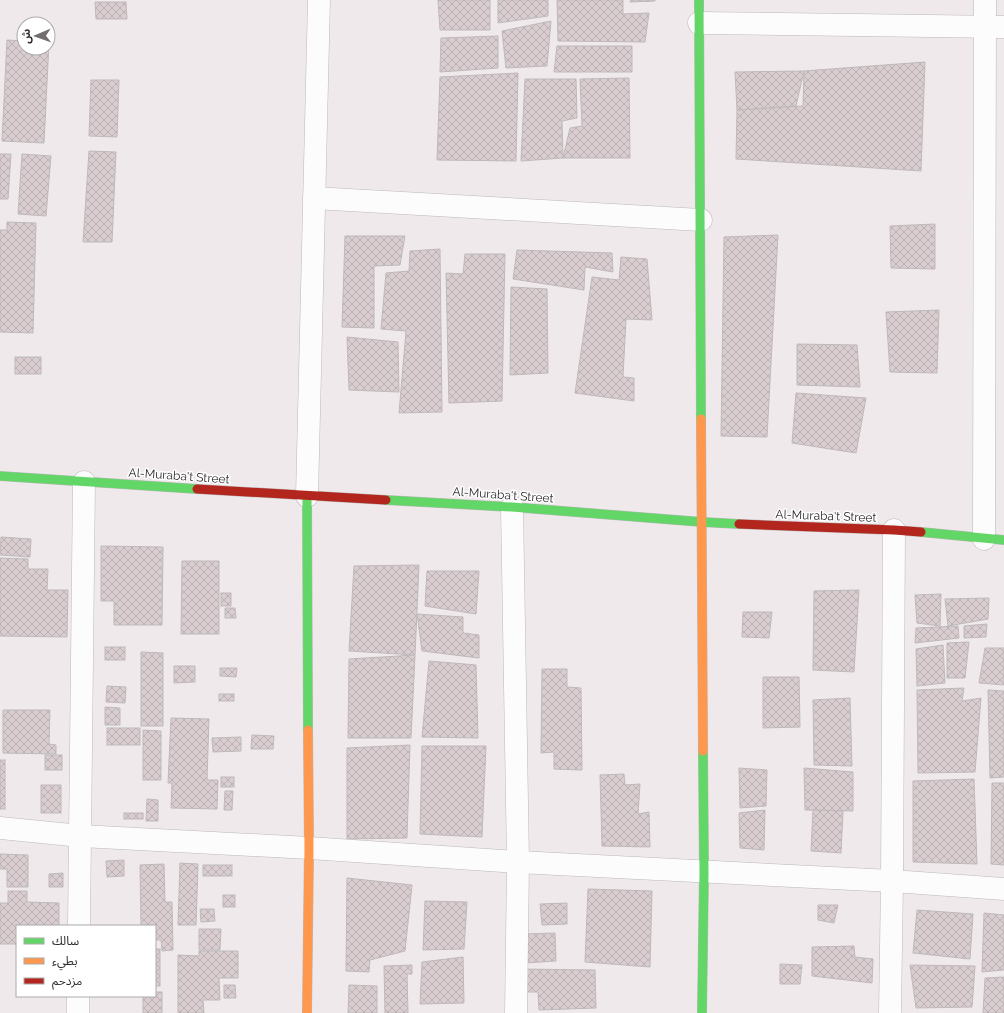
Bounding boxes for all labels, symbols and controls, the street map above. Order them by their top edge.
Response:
north arrow [16,16,56,56]
text: ش [20,29,33,44]
street label: Al-Muraba't Street [128,465,230,487]
street label: Al-Muraba't Street [452,484,554,506]
street label: Al-Muraba't Street [775,507,877,525]
legend [16,925,156,997]
text: سالك [52,934,79,948]
text: بطيء [52,954,78,971]
text: مزدحم [52,974,82,990]

